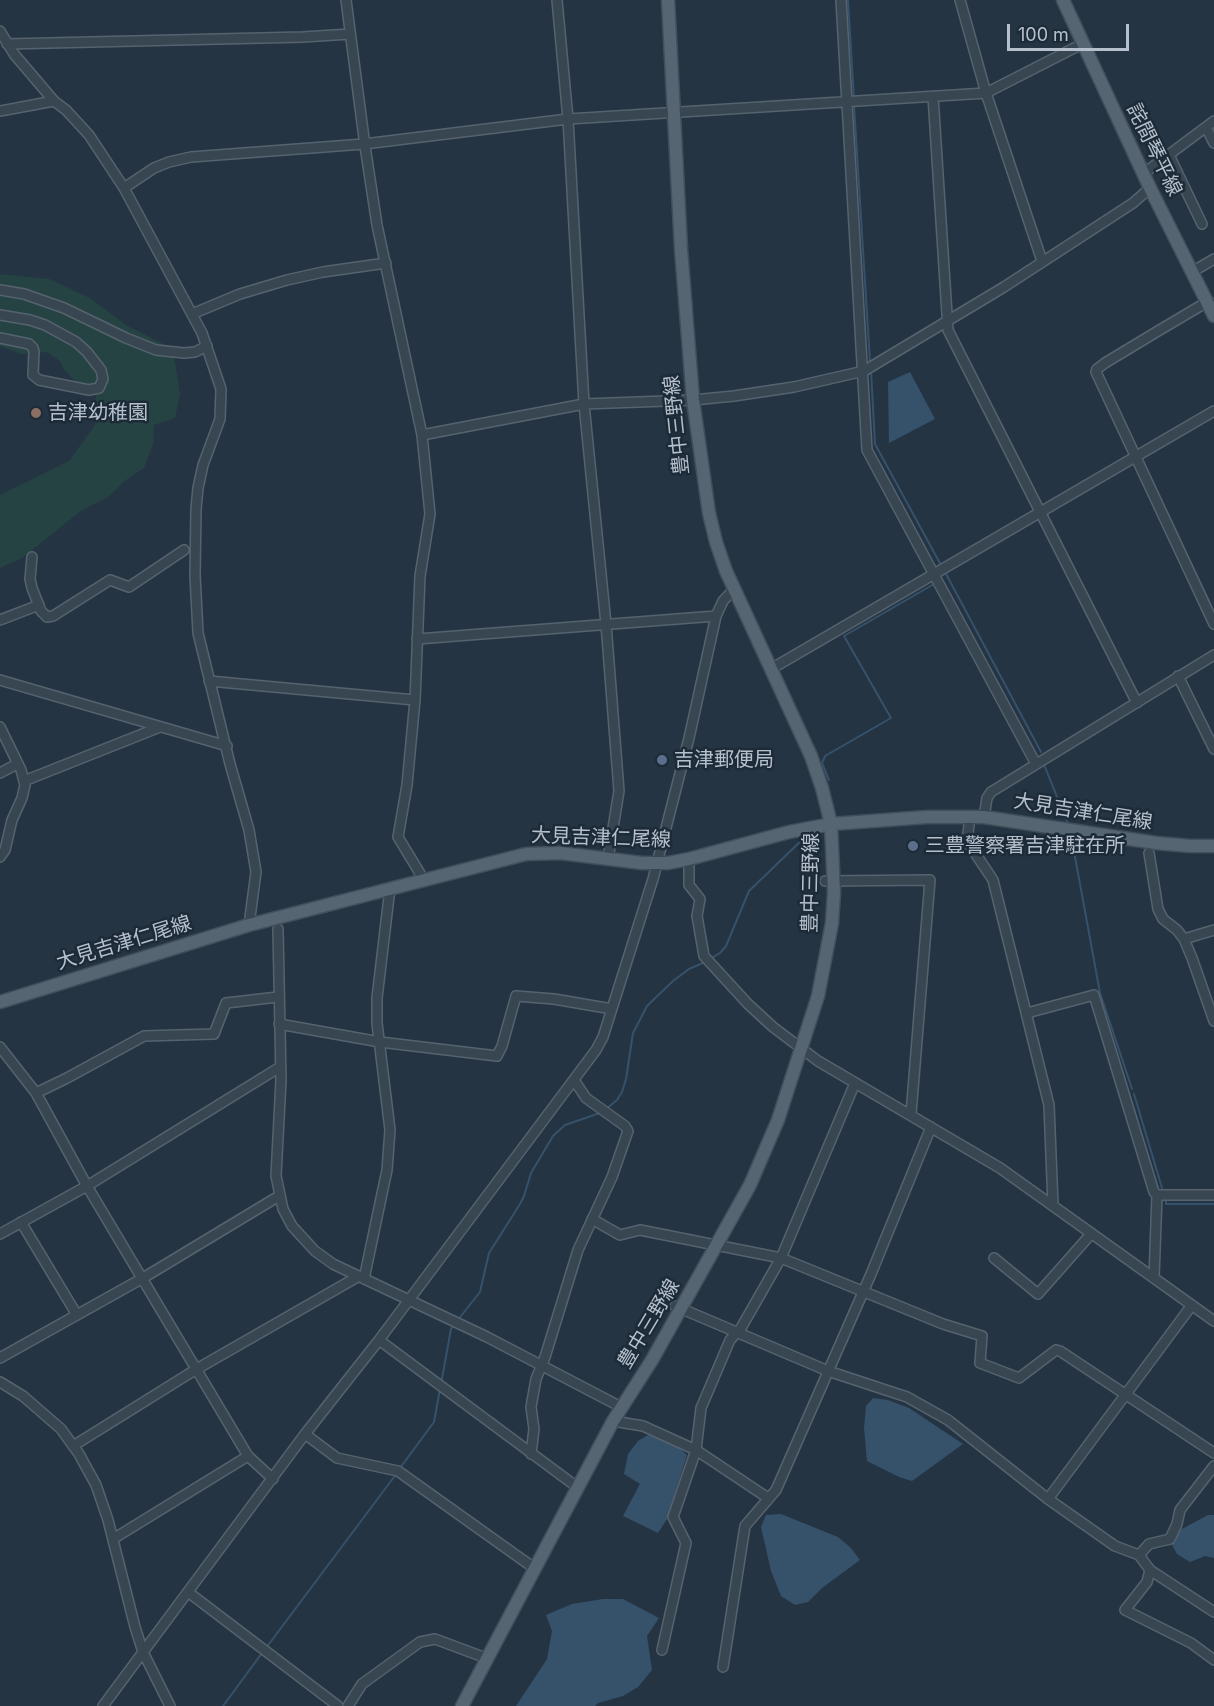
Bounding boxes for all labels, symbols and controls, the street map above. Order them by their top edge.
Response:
scale bar [1010,12,1132,50]
text: 100 m [1018,24,1069,45]
street label: 詫間琴平線 [1121,100,1187,200]
street label: 豊中三野線 [660,374,694,476]
place label: 吉津幼稚園 [48,401,148,425]
marker: 吉津幼稚園 [29,406,43,420]
place label: 吉津郵便局 [674,748,774,772]
marker: 吉津郵便局 [655,753,669,767]
street label: 大見吉津仁尾線 [1012,789,1154,835]
street label: 大見吉津仁尾線 [531,824,671,852]
street label: 豊中三野線 [798,833,824,933]
place label: 三豊警察署吉津駐在所 [925,834,1125,858]
marker: 三豊警察署吉津駐在所 [906,839,920,853]
street label: 大見吉津仁尾線 [54,911,194,975]
street label: 豊中三野線 [613,1275,685,1373]

